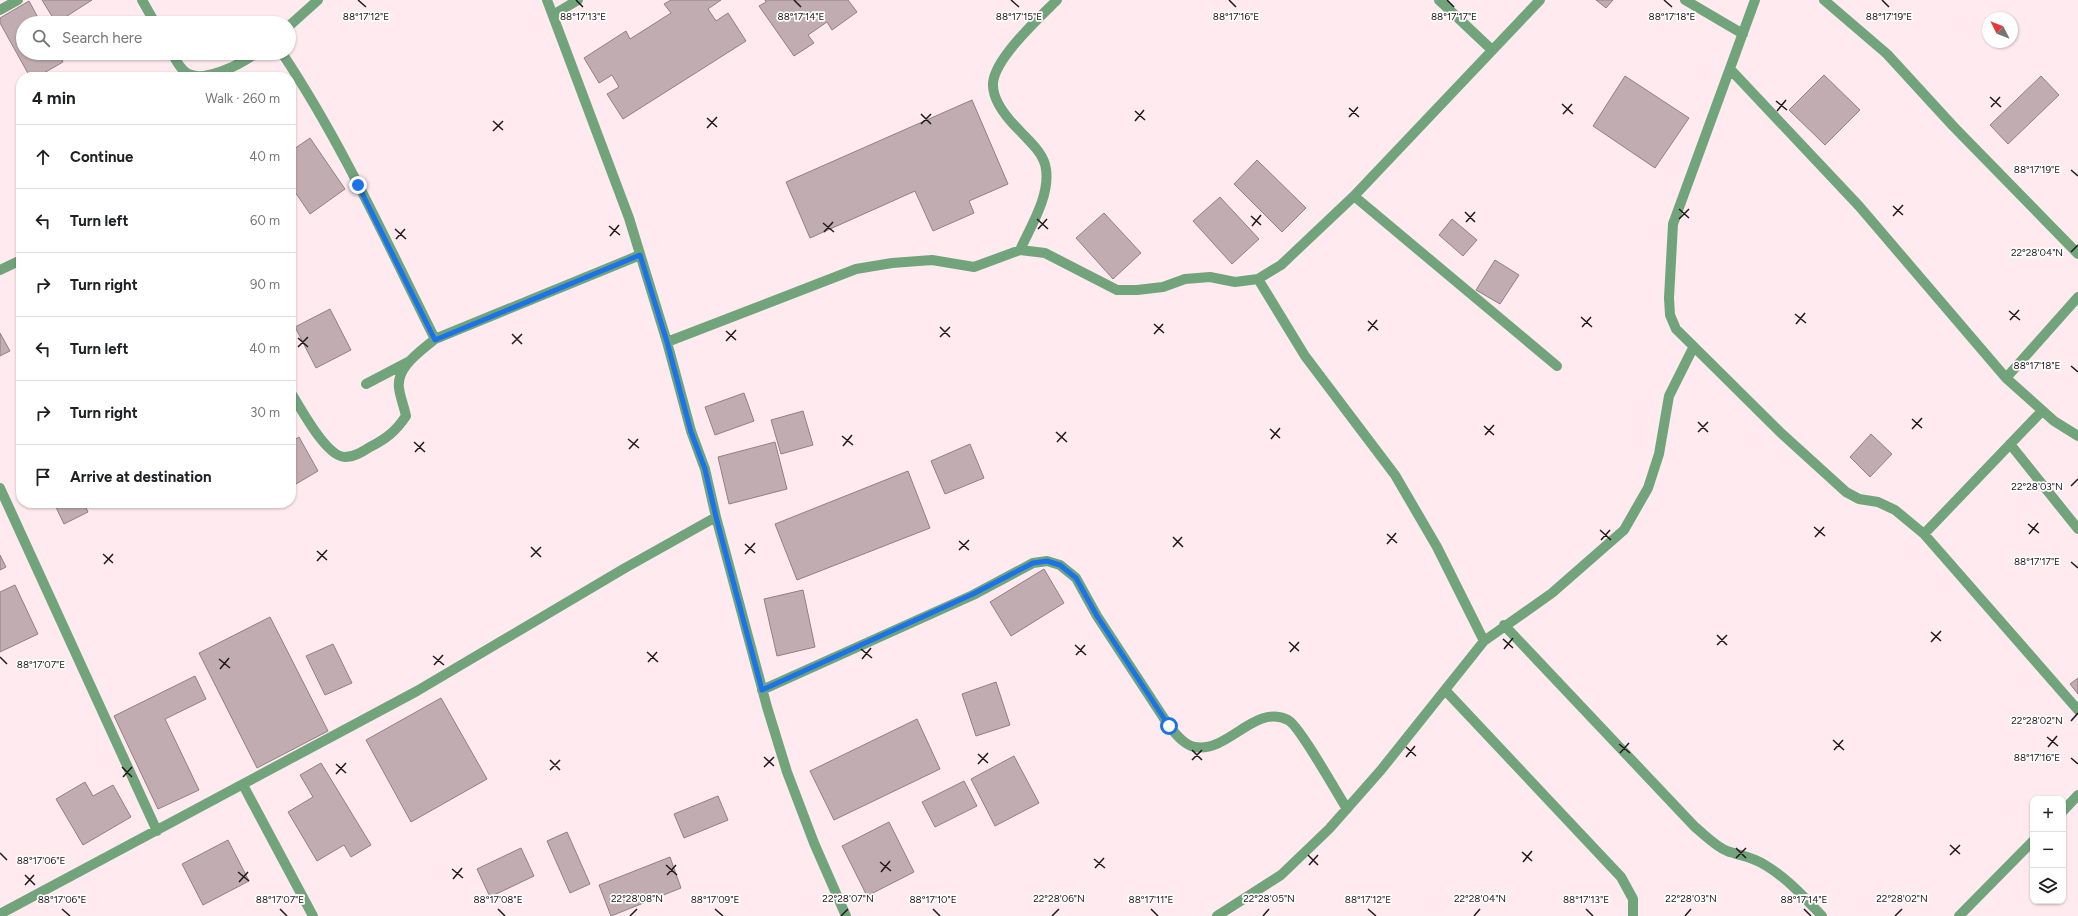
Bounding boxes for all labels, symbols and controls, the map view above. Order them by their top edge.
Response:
text: 88°17'12"E [343,10,389,23]
text: 88°17'13"E [560,10,606,23]
text: 88°17'14"E [778,10,825,23]
text: 88°17'15"E [996,10,1042,23]
text: 88°17'16"E [1213,10,1259,23]
text: 88°17'17"E [1431,10,1477,23]
text: 88°17'18"E [1649,10,1696,23]
text: 88°17'19"E [1866,10,1912,23]
north arrow [1982,12,2018,48]
search box [16,16,296,60]
icon: search [30,27,52,49]
text: Search here [62,29,142,47]
text: 4 min [32,88,76,108]
text: Walk · 260 m [205,91,280,106]
icon: ahead [32,146,54,168]
text: Continue [70,148,133,166]
text: 40 m [249,149,280,164]
text: 88°17'19"E [2014,163,2060,176]
route end [349,176,367,194]
icon: left [32,210,54,232]
text: Turn left [70,212,128,230]
text: 60 m [250,213,280,228]
text: 22°28'04"N [2011,246,2063,259]
icon: right [32,274,54,296]
text: Turn right [70,276,138,294]
text: 90 m [250,277,280,292]
icon: left [32,338,54,360]
text: Turn left [70,340,128,358]
text: 40 m [249,341,280,356]
text: 88°17'18"E [2014,359,2061,372]
icon: right [32,402,54,424]
text: Turn right [70,404,138,422]
text: 30 m [250,405,280,420]
icon: arrive [32,466,54,488]
text: Arrive at destination [70,468,211,486]
text: 22°28'03"N [2011,480,2063,493]
text: 88°17'17"E [2014,555,2060,568]
text: 88°17'07"E [17,658,65,671]
text: 22°28'02"N [2011,714,2063,727]
route start [1160,717,1178,735]
text: 88°17'16"E [2014,751,2060,764]
map controls [2030,796,2066,904]
button: + [2030,796,2066,832]
button: − [2030,832,2066,868]
text: 88°17'06"E [17,854,65,867]
button: layers [2030,868,2066,904]
text: 22°28'08"N [611,892,663,905]
text: 22°28'07"N [822,892,874,905]
text: 22°28'06"N [1033,892,1085,905]
text: 22°28'05"N [1243,892,1295,905]
text: 22°28'04"N [1454,892,1506,905]
text: 22°28'03"N [1665,892,1717,905]
text: 22°28'02"N [1876,892,1928,905]
text: 88°17'06"E [38,893,86,906]
text: 88°17'07"E [256,893,304,906]
text: 88°17'08"E [473,893,523,906]
text: 88°17'09"E [691,893,739,906]
text: 88°17'10"E [909,893,957,906]
text: 88°17'11"E [1129,893,1174,906]
text: 88°17'12"E [1345,893,1391,906]
text: 88°17'13"E [1563,893,1609,906]
text: 88°17'14"E [1781,893,1828,906]

